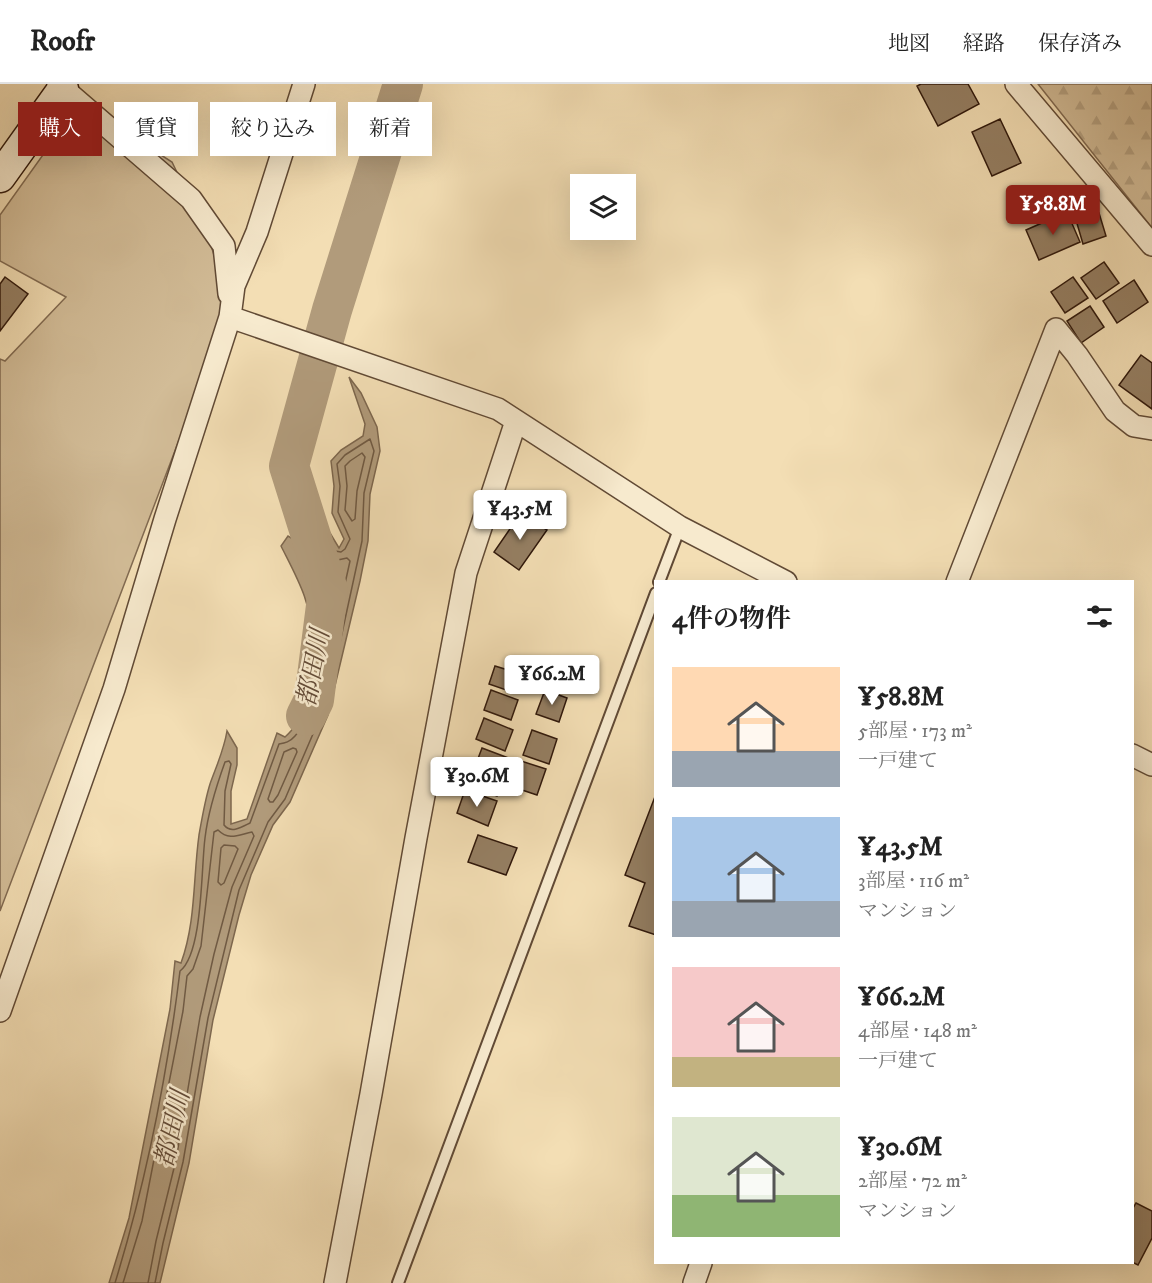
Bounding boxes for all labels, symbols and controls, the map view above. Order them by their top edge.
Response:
text: Roofr [30,24,95,59]
text: 地図 [888,31,930,57]
text: 経路 [963,31,1005,57]
text: 保存済み [1038,31,1122,57]
chip: 購入 [18,102,102,156]
chip: 賃貸 [114,102,198,156]
chip: 絞り込み [210,102,336,156]
chip: 新着 [348,102,432,156]
map controls [570,174,636,240]
button: layers [570,174,636,240]
pin: ¥58.8M [1004,185,1102,236]
text: ¥58.8M [1020,192,1086,217]
pin: ¥43.5M [471,490,569,541]
text: ¥43.5M [487,497,553,522]
icon: filters [1083,600,1116,633]
text: 4件の物件 [672,603,791,636]
water label: 都田川 [290,624,338,709]
pin: ¥66.2M [503,655,601,706]
text: ¥66.2M [518,662,586,687]
text: ¥58.8M [858,681,944,714]
icon: home [720,691,792,763]
text: 5部屋 · 173 m² [858,719,972,744]
text: 一戸建て [858,749,938,774]
pin: ¥30.6M [428,757,526,808]
text: ¥30.6M [444,764,510,789]
text: ¥43.5M [858,831,943,864]
icon: home [720,841,792,913]
text: 3部屋 · 116 m² [858,869,969,894]
text: マンション [858,899,957,924]
text: ¥66.2M [858,981,945,1014]
icon: home [720,991,792,1063]
text: 4部屋 · 148 m² [858,1019,977,1044]
text: 一戸建て [858,1049,938,1074]
water label: 都田川 [148,1084,199,1171]
text: ¥30.6M [858,1131,943,1164]
icon: home [720,1141,792,1213]
text: 2部屋 · 72 m² [858,1169,967,1194]
text: マンション [858,1199,957,1224]

